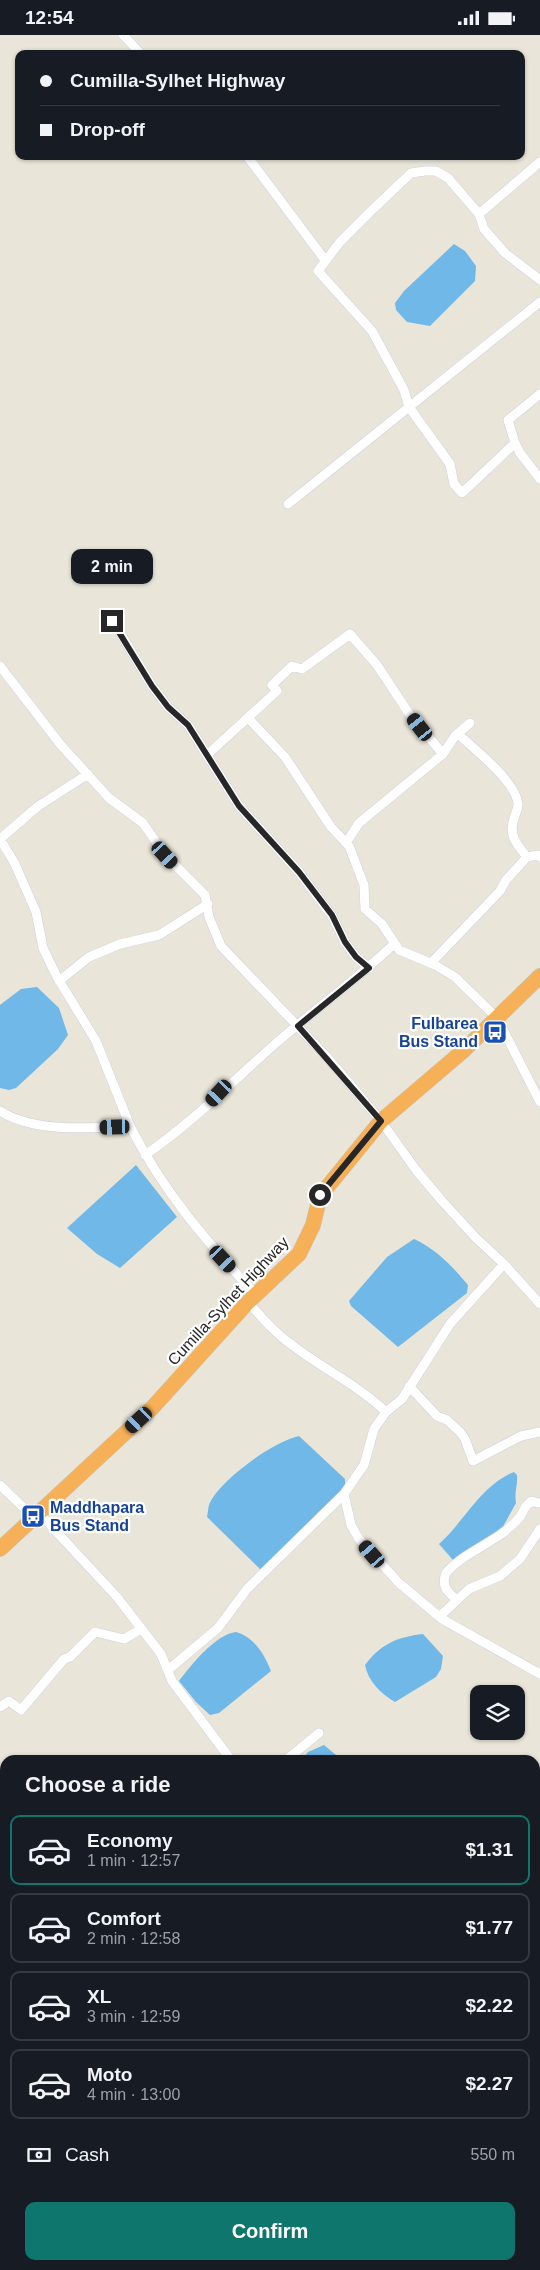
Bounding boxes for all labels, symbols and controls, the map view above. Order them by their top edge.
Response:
text: 12:54 [25,7,74,28]
text: Cumilla-Sylhet Highway [70,70,285,91]
text: Drop-off [70,119,145,140]
callout: 2 min [71,549,153,583]
text: 2 min [91,558,133,575]
route end [101,610,123,632]
car [404,711,435,743]
car [149,839,180,871]
place label: Fulbarea Bus Stand [399,1015,478,1050]
bus stop icon: Fulbarea Bus Stand [482,1019,508,1045]
car [203,1077,234,1109]
car [99,1119,130,1135]
route start [309,1184,331,1206]
street label: Cumilla-Sylhet Highway [164,1233,292,1369]
car [207,1243,238,1275]
car [122,1404,155,1436]
place label: Maddhapara Bus Stand [50,1499,144,1534]
bus stop icon: Maddhapara Bus Stand [20,1503,46,1529]
car [356,1538,387,1570]
map controls [470,1685,525,1740]
button: layers [470,1685,525,1740]
text: Choose a ride [25,1772,170,1797]
icon: car [27,1828,72,1873]
text: Economy [87,1830,173,1851]
text: $1.31 [465,1839,513,1860]
text: 1 min · 12:57 [87,1852,180,1869]
icon: car [27,1906,72,1951]
text: Comfort [87,1908,161,1929]
text: $1.77 [465,1917,513,1938]
text: 2 min · 12:58 [87,1930,180,1947]
icon: car [27,1984,72,2029]
text: XL [87,1986,111,2007]
text: $2.22 [465,1995,513,2016]
text: 3 min · 12:59 [87,2008,180,2025]
icon: car [27,2062,72,2107]
text: Moto [87,2064,132,2085]
text: $2.27 [465,2073,513,2094]
text: 4 min · 13:00 [87,2086,180,2103]
icon: cash [25,2141,53,2169]
text: Cash [65,2144,109,2165]
text: 550 m [471,2146,515,2163]
button: Confirm [25,2202,515,2260]

